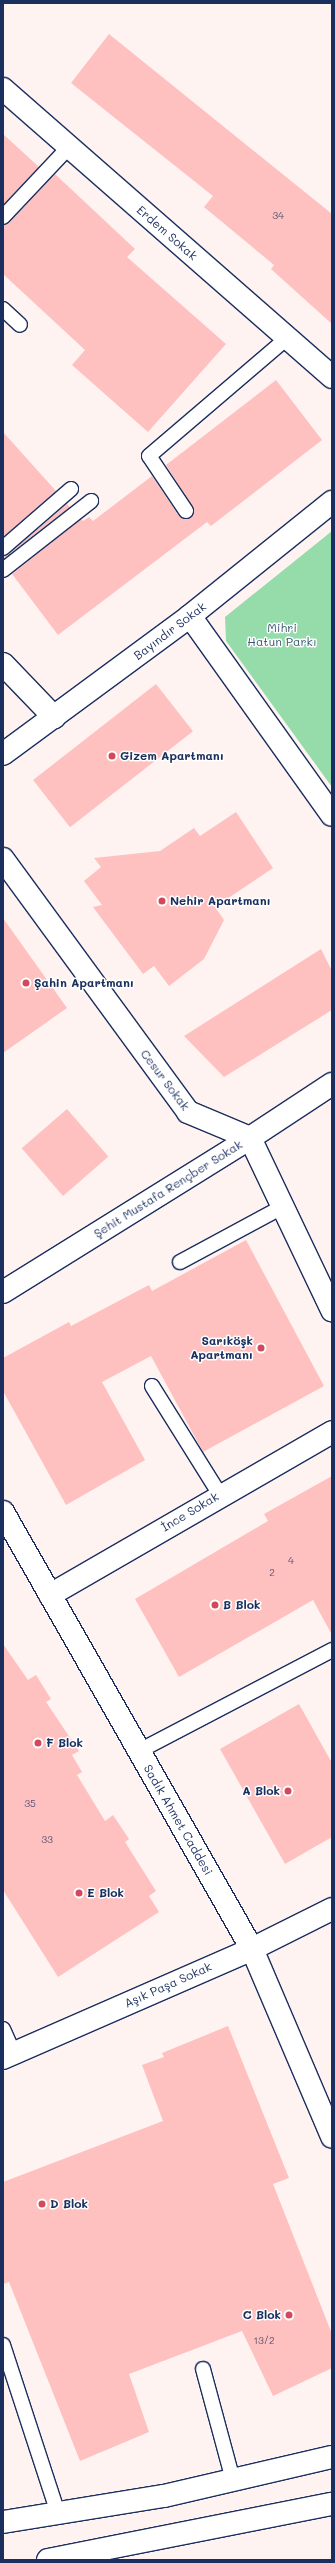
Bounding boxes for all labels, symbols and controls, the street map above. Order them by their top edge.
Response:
street label: Erdem Sokak [134,203,200,263]
house number: 34 [272,210,284,222]
street label: Bayındır Sokak [131,599,209,663]
park label: Mihri Hatun Parkı [247,621,317,649]
place label: Gizem Apartmanı [120,749,224,763]
marker: Gizem Apartmanı [107,751,117,761]
place label: Nehir Apartmanı [170,894,271,908]
marker: Nehir Apartmanı [157,896,167,906]
place label: Şahin Apartmanı [34,976,134,990]
marker: Şahin Apartmanı [21,978,31,988]
street label: Cesur Sokak [137,1047,193,1113]
street label: Şehit Mustafa Rençber Sokak [91,1137,245,1241]
place label: Sarıköşk Apartmanı [190,1334,253,1362]
marker: Sarıköşk Apartmanı [256,1343,266,1353]
street label: İnce Sokak [159,1489,221,1535]
house number: 4 [288,1555,294,1567]
house number: 2 [269,1567,275,1579]
place label: B Blok [223,1598,260,1612]
marker: B Blok [210,1600,220,1610]
place label: F Blok [46,1736,83,1750]
marker: F Blok [33,1738,43,1748]
street label: Sadık Ahmet Caddesi [140,1762,216,1878]
place label: A Blok [242,1784,280,1798]
marker: A Blok [283,1786,293,1796]
house number: 35 [24,1798,36,1810]
house number: 33 [41,1834,53,1846]
place label: E Blok [87,1886,124,1900]
marker: E Blok [74,1888,84,1898]
street label: Aşık Paşa Sokak [122,1959,214,2011]
place label: D Blok [50,2197,88,2211]
marker: D Blok [37,2199,47,2209]
place label: C Blok [243,2308,281,2322]
marker: C Blok [284,2310,294,2320]
house number: 13/2 [253,2335,275,2347]

